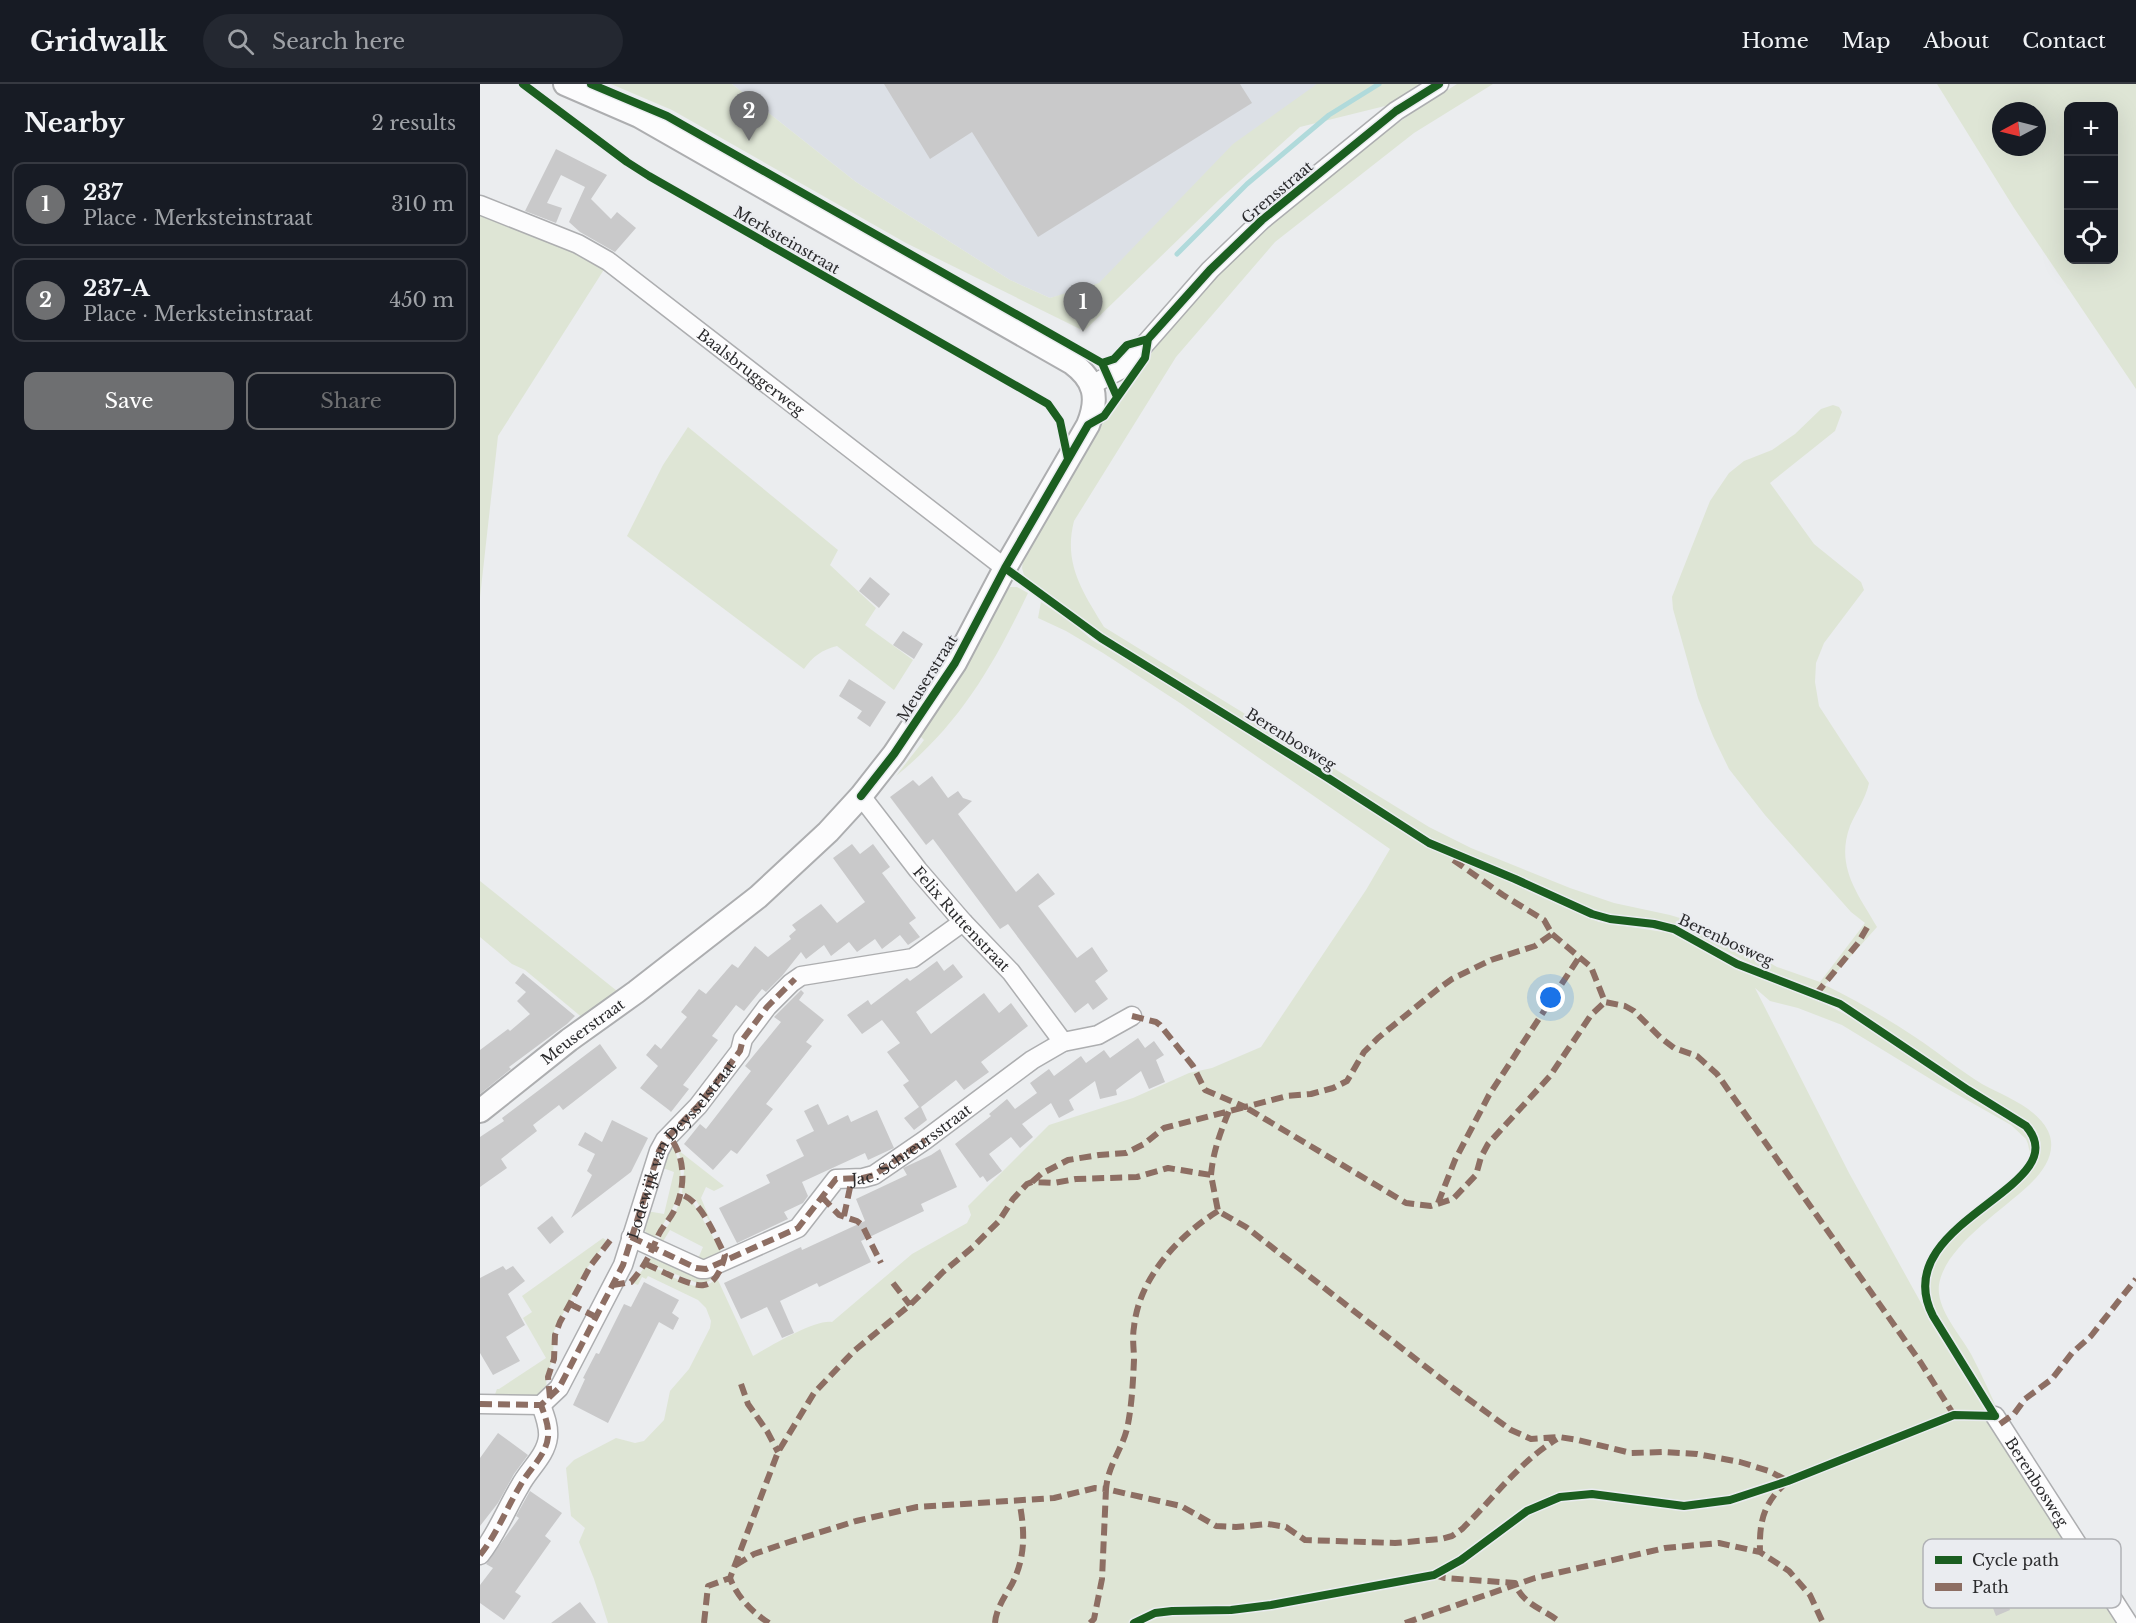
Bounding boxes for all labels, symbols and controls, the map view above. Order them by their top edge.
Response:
search box [203,14,623,68]
text: Gridwalk [30,24,167,59]
icon: search [224,25,257,58]
text: Search here [272,28,405,55]
text: Home [1742,28,1809,54]
text: Map [1842,28,1890,54]
text: About [1923,28,1989,54]
text: Contact [2022,28,2106,54]
pin: 2 [730,92,768,141]
north arrow [1992,102,2046,156]
map controls [2064,102,2118,264]
button: + [2064,102,2118,156]
text: Nearby [24,107,125,139]
text: 2 results [372,111,456,135]
street label: Grensstraat [1237,156,1317,227]
button: − [2064,156,2118,210]
text: 237 [83,179,123,206]
text: 1 [41,192,50,216]
text: 310 m [391,192,454,216]
street label: Merksteinstraat [731,202,844,278]
text: Place · Merksteinstraat [83,206,313,230]
button: locate [2064,210,2118,264]
text: 237-A [83,275,150,302]
pin: 1 [1064,282,1102,332]
text: 2 [39,288,52,312]
text: 450 m [389,288,454,312]
text: Place · Merksteinstraat [83,302,313,326]
street label: Baalsbruggerweg [694,324,810,420]
button: Save [24,372,234,430]
button: Share [246,372,456,430]
street label: Meuserstraat [893,631,961,725]
street label: Berenbosweg [1243,704,1340,775]
street label: Felix Ruttenstraat [909,862,1015,975]
street label: Berenbosweg [1676,910,1777,971]
your location [1536,983,1565,1012]
street label: Meuserstraat [537,994,628,1068]
street label: Lodewijk van Deysselstraat [622,1056,739,1241]
street label: Jac. Schreursstraat [849,1099,975,1188]
street label: Berenbosweg [2001,1433,2073,1531]
legend [1923,1539,2121,1608]
text: Cycle path [1972,1550,2059,1570]
text: Path [1972,1577,2009,1597]

